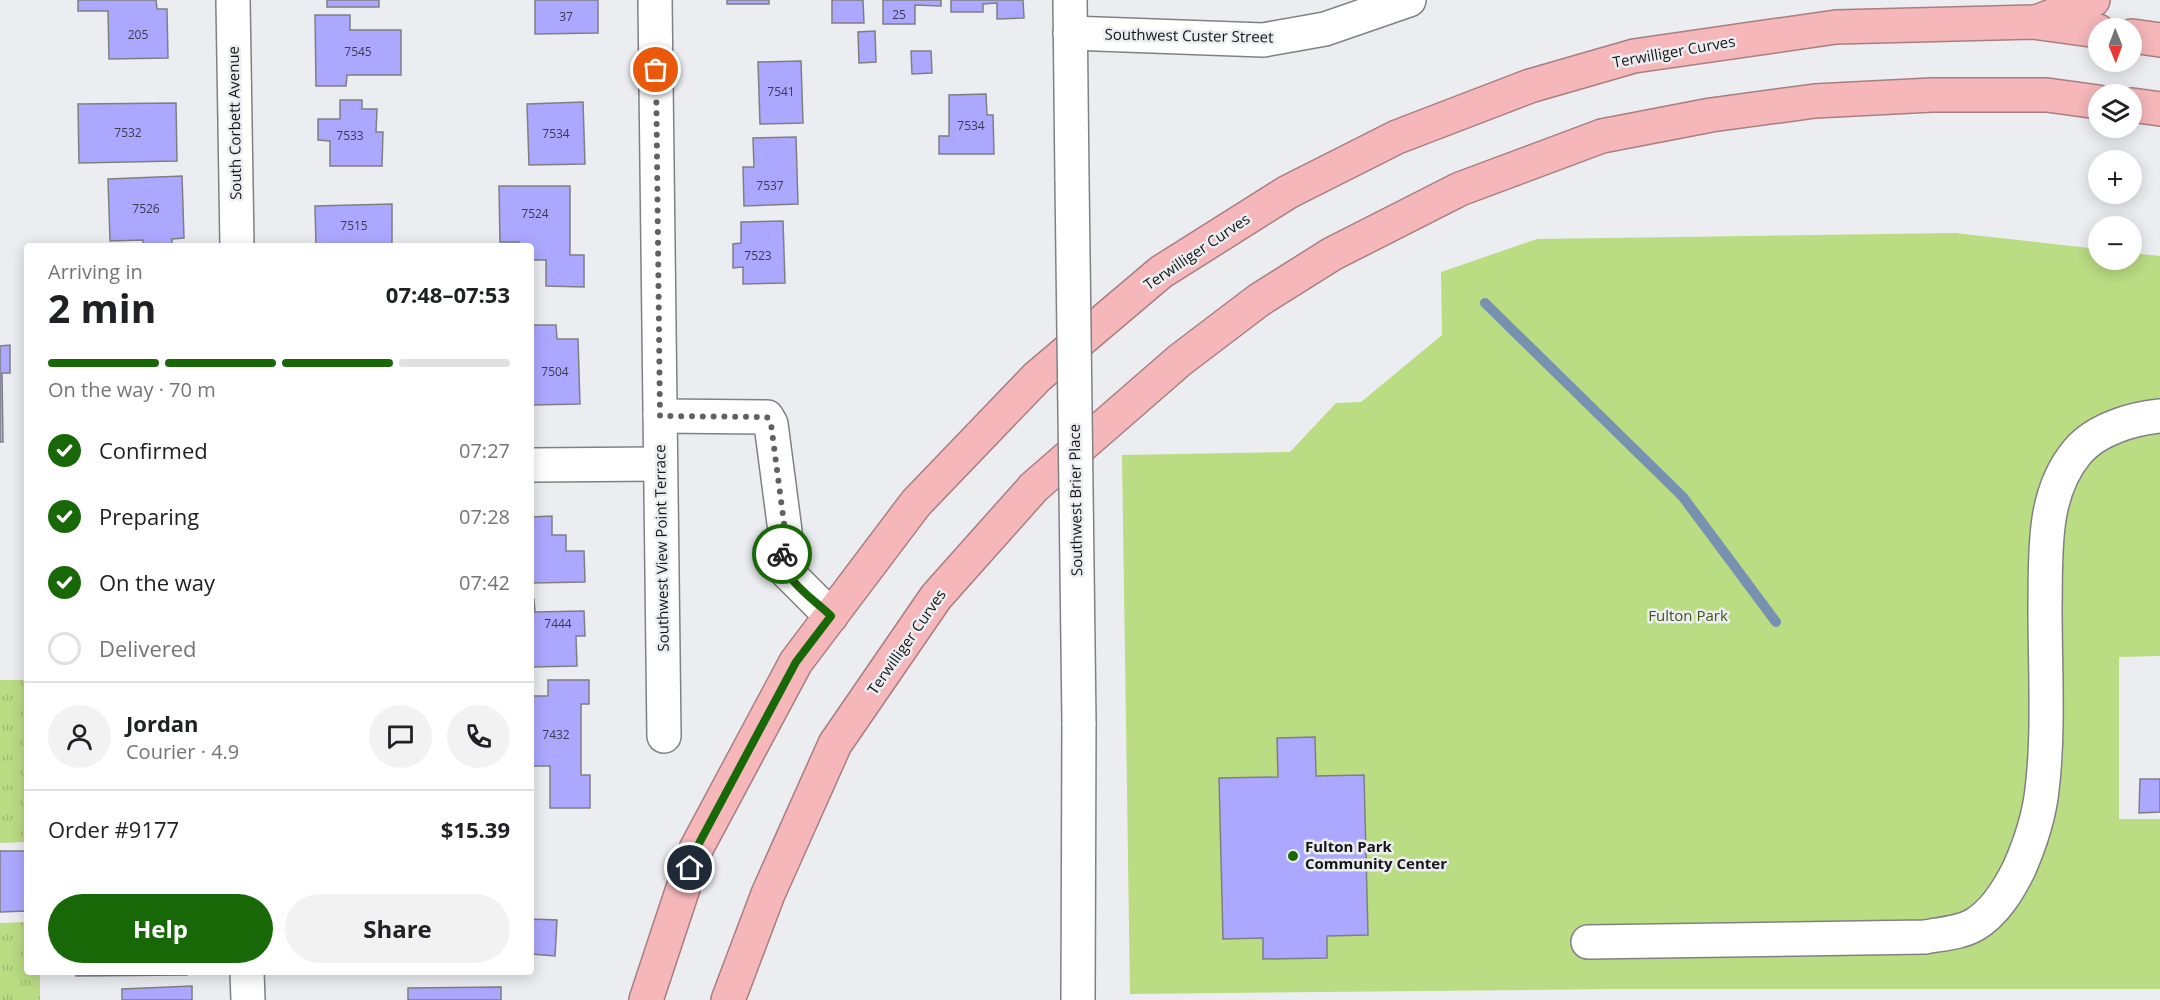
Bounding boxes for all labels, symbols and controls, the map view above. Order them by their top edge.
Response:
house number: 25 [892,6,906,23]
house number: 37 [559,8,573,25]
north arrow [2088,18,2142,72]
map controls [2088,18,2142,270]
street label: Southwest Custer Street [1104,24,1274,46]
house number: 205 [128,26,148,43]
street label: Terwilliger Curves [1611,30,1737,72]
house number: 7545 [344,43,372,60]
pin [630,44,681,95]
street label: South Corbett Avenue [223,46,245,200]
icon: bag [639,53,672,86]
house number: 7541 [767,83,795,100]
button: layers [2088,84,2142,138]
house number: 7534 [957,117,985,134]
house number: 7532 [114,124,142,141]
house number: 7534 [542,125,570,142]
house number: 7533 [336,127,364,144]
button: + [2088,150,2142,204]
house number: 7537 [756,177,784,194]
house number: 7526 [132,200,160,217]
house number: 7524 [521,205,549,222]
street label: Terwilliger Curves [1139,208,1253,294]
button: − [2088,216,2142,270]
house number: 7515 [340,217,368,234]
house number: 7523 [744,247,772,264]
text: Arriving in [48,258,143,285]
text: 07:48–07:53 [386,279,510,309]
text: 2 min [48,281,156,334]
house number: 7504 [541,363,569,380]
text: On the way · 70 m [48,376,216,403]
street label: Southwest Brier Place [1064,424,1086,576]
icon: check [48,434,81,467]
text: Confirmed [99,435,208,465]
text: 07:27 [459,437,510,464]
street label: Southwest View Point Terrace [649,444,673,652]
icon: check [48,500,81,533]
text: Preparing [99,501,199,531]
text: 07:28 [459,503,510,530]
courier [752,524,812,584]
icon: bike [766,538,799,571]
icon: check [48,566,81,599]
text: On the way [99,567,215,597]
text: 07:42 [459,569,510,596]
street label: Terwilliger Curves [862,585,950,698]
park label: Fulton Park [1648,605,1728,625]
house number: 7444 [544,615,572,632]
text: Delivered [99,633,197,663]
button: person [48,705,111,768]
button: chat [369,705,432,768]
button: phone [447,705,510,768]
text: Jordan [126,708,199,738]
house number: 7432 [542,726,570,743]
text: Courier · 4.9 [126,738,239,765]
text: Order #9177 [48,814,179,844]
text: $15.39 [441,814,510,844]
place label: Fulton Park Community Center [1305,836,1447,873]
pin [664,842,715,893]
marker: Fulton Park Community Center [1286,849,1300,863]
icon: home [673,851,706,884]
button: Help [48,894,273,963]
button: Share [285,894,510,963]

